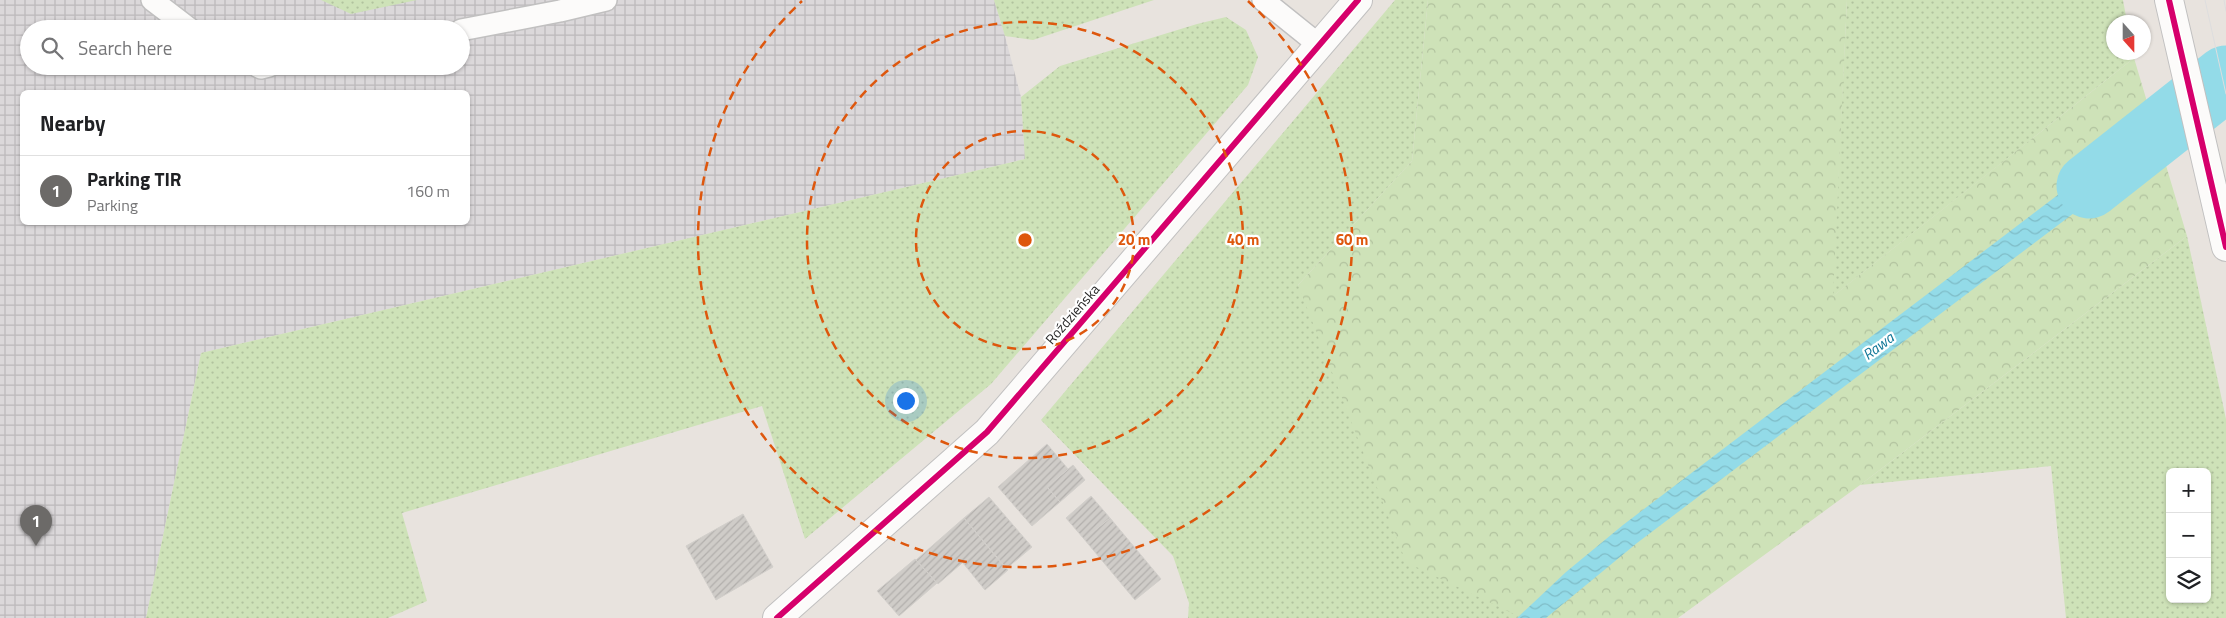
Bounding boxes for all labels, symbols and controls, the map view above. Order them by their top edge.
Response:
north arrow [2106,15,2151,60]
search box [20,20,470,75]
text: Search here [78,33,172,62]
icon: search [38,34,66,62]
text: Nearby [40,107,105,139]
text: Parking TIR [87,164,182,193]
text: 1 [52,179,60,203]
text: 160 m [406,179,450,203]
text: Parking [87,193,138,217]
text: 20 m [1118,228,1150,251]
text: 40 m [1227,228,1259,251]
text: 60 m [1336,228,1368,251]
centre of rings [1016,231,1034,249]
street label: Roździeńska [1040,279,1104,349]
water label: Rawa [1857,326,1900,365]
your location [893,388,919,414]
map controls [2166,468,2211,603]
button: + [2166,468,2211,513]
pin: 1 [20,505,52,546]
button: − [2166,513,2211,558]
button: layers [2166,558,2211,603]

